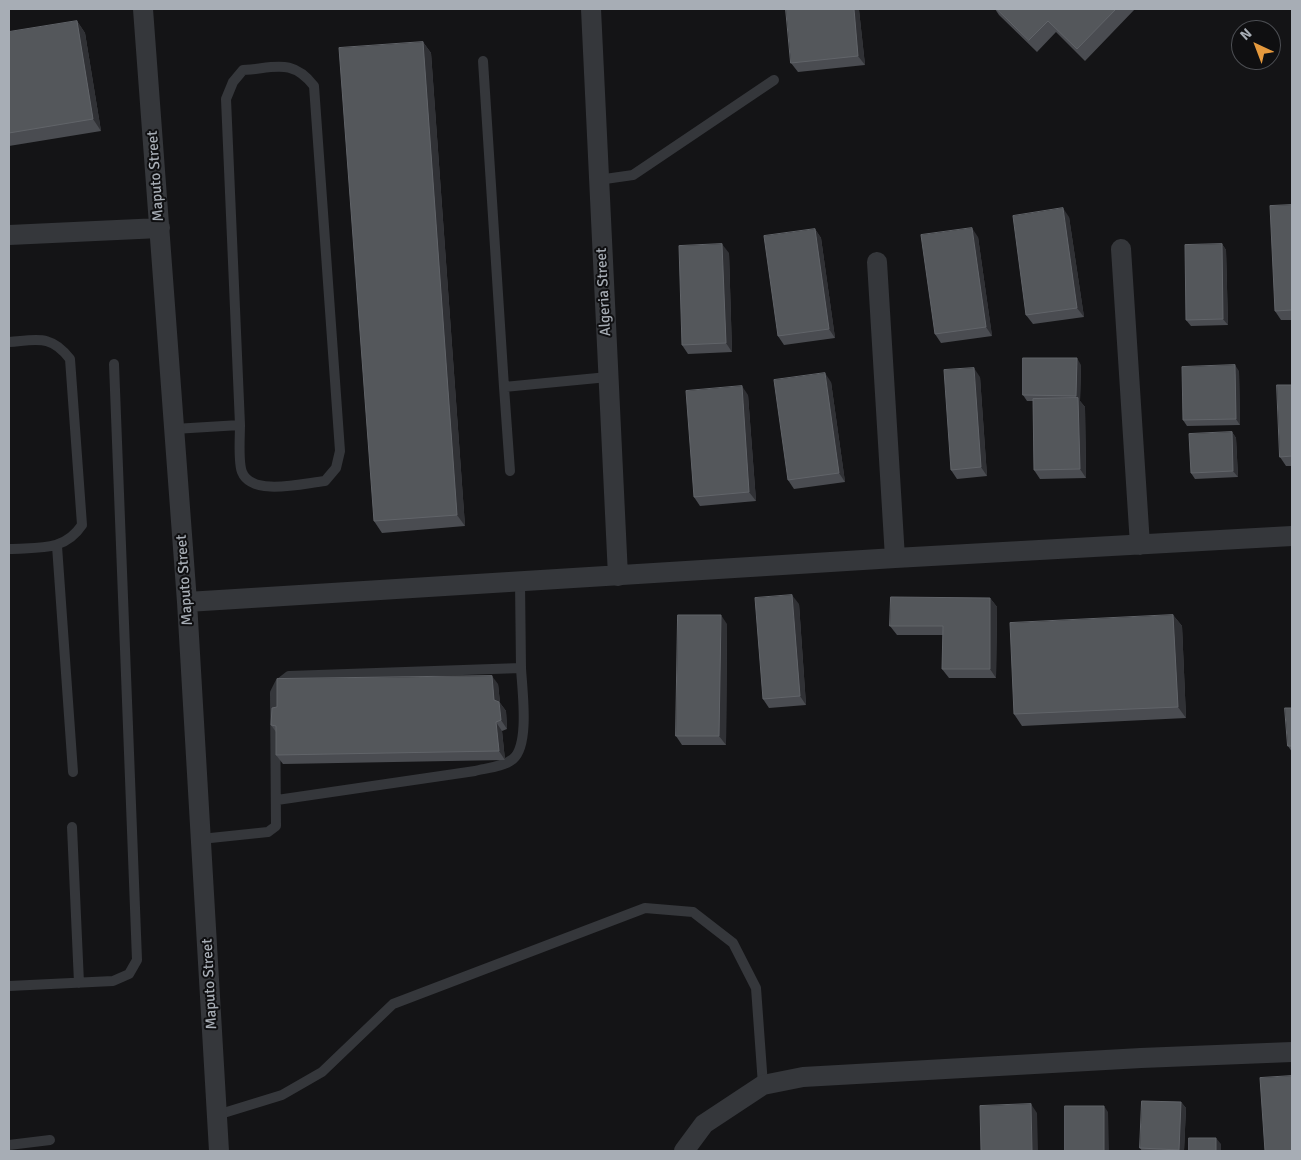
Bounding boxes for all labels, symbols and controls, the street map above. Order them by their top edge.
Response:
north arrow [1231,20,1281,70]
text: N [1237,25,1255,44]
street label: Maputo Street [144,130,168,222]
street label: Algeria Street [593,247,615,337]
street label: Maputo Street [173,534,197,626]
street label: Maputo Street [199,938,221,1030]

